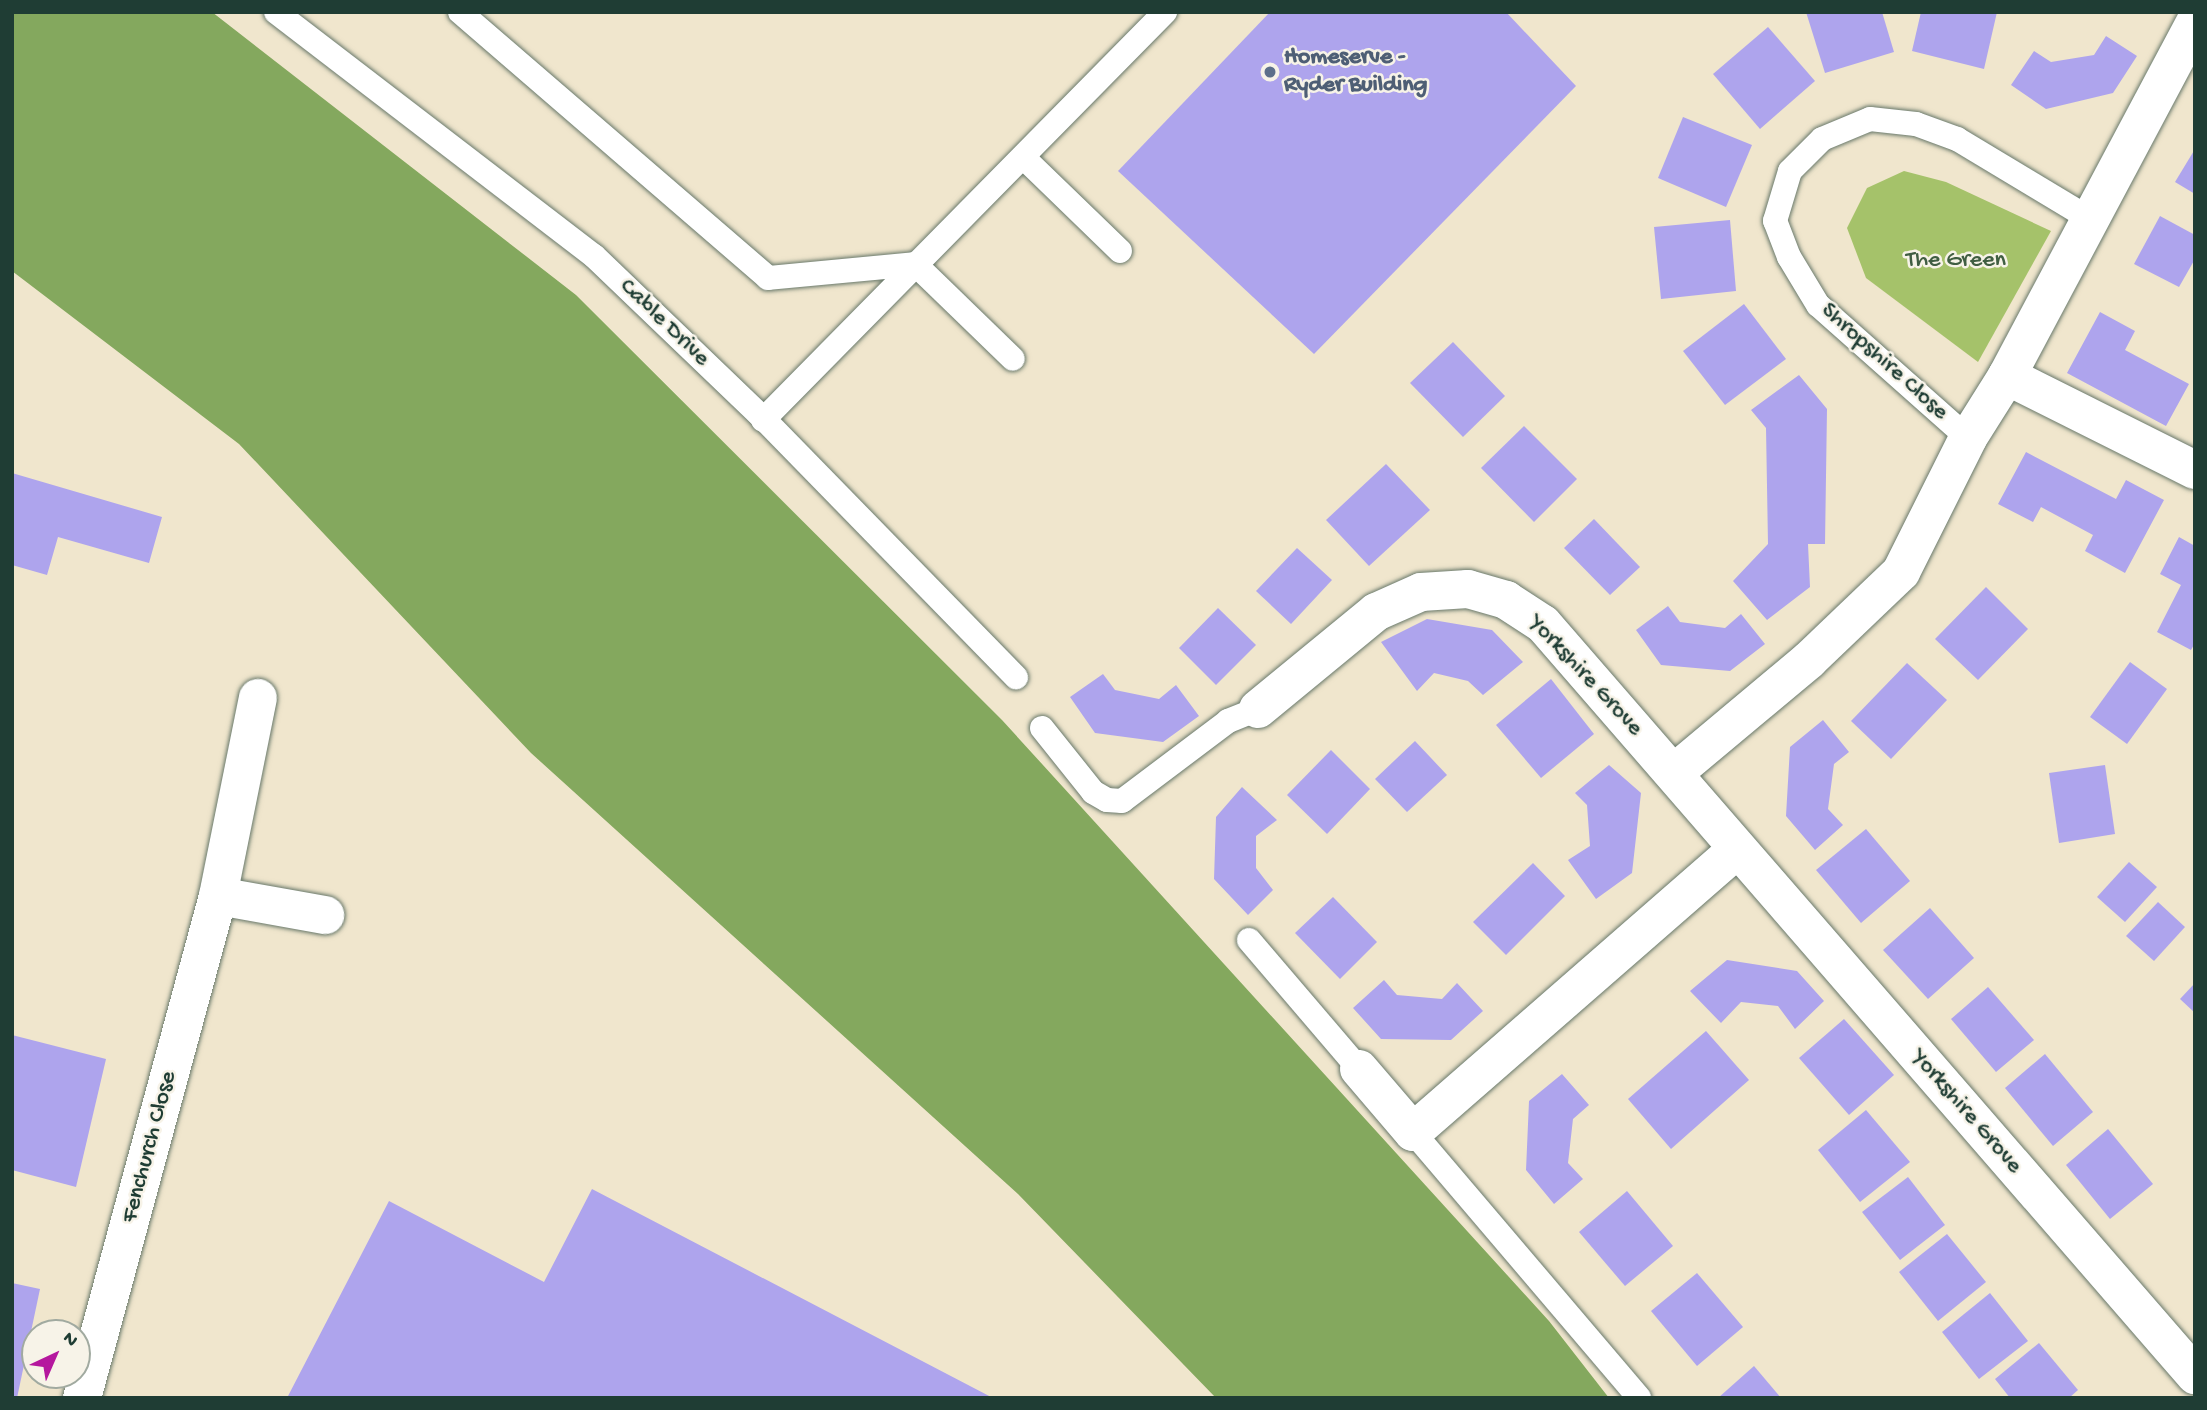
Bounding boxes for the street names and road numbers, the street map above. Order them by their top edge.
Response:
street label: Cable Drive [613,273,715,373]
street label: Shropshire Close [1814,297,1954,427]
street label: Yorkshire Grove [1521,609,1649,743]
street label: Yorkshire Grove [1904,1044,2028,1180]
street label: Fenchurch Close [116,1068,184,1226]

